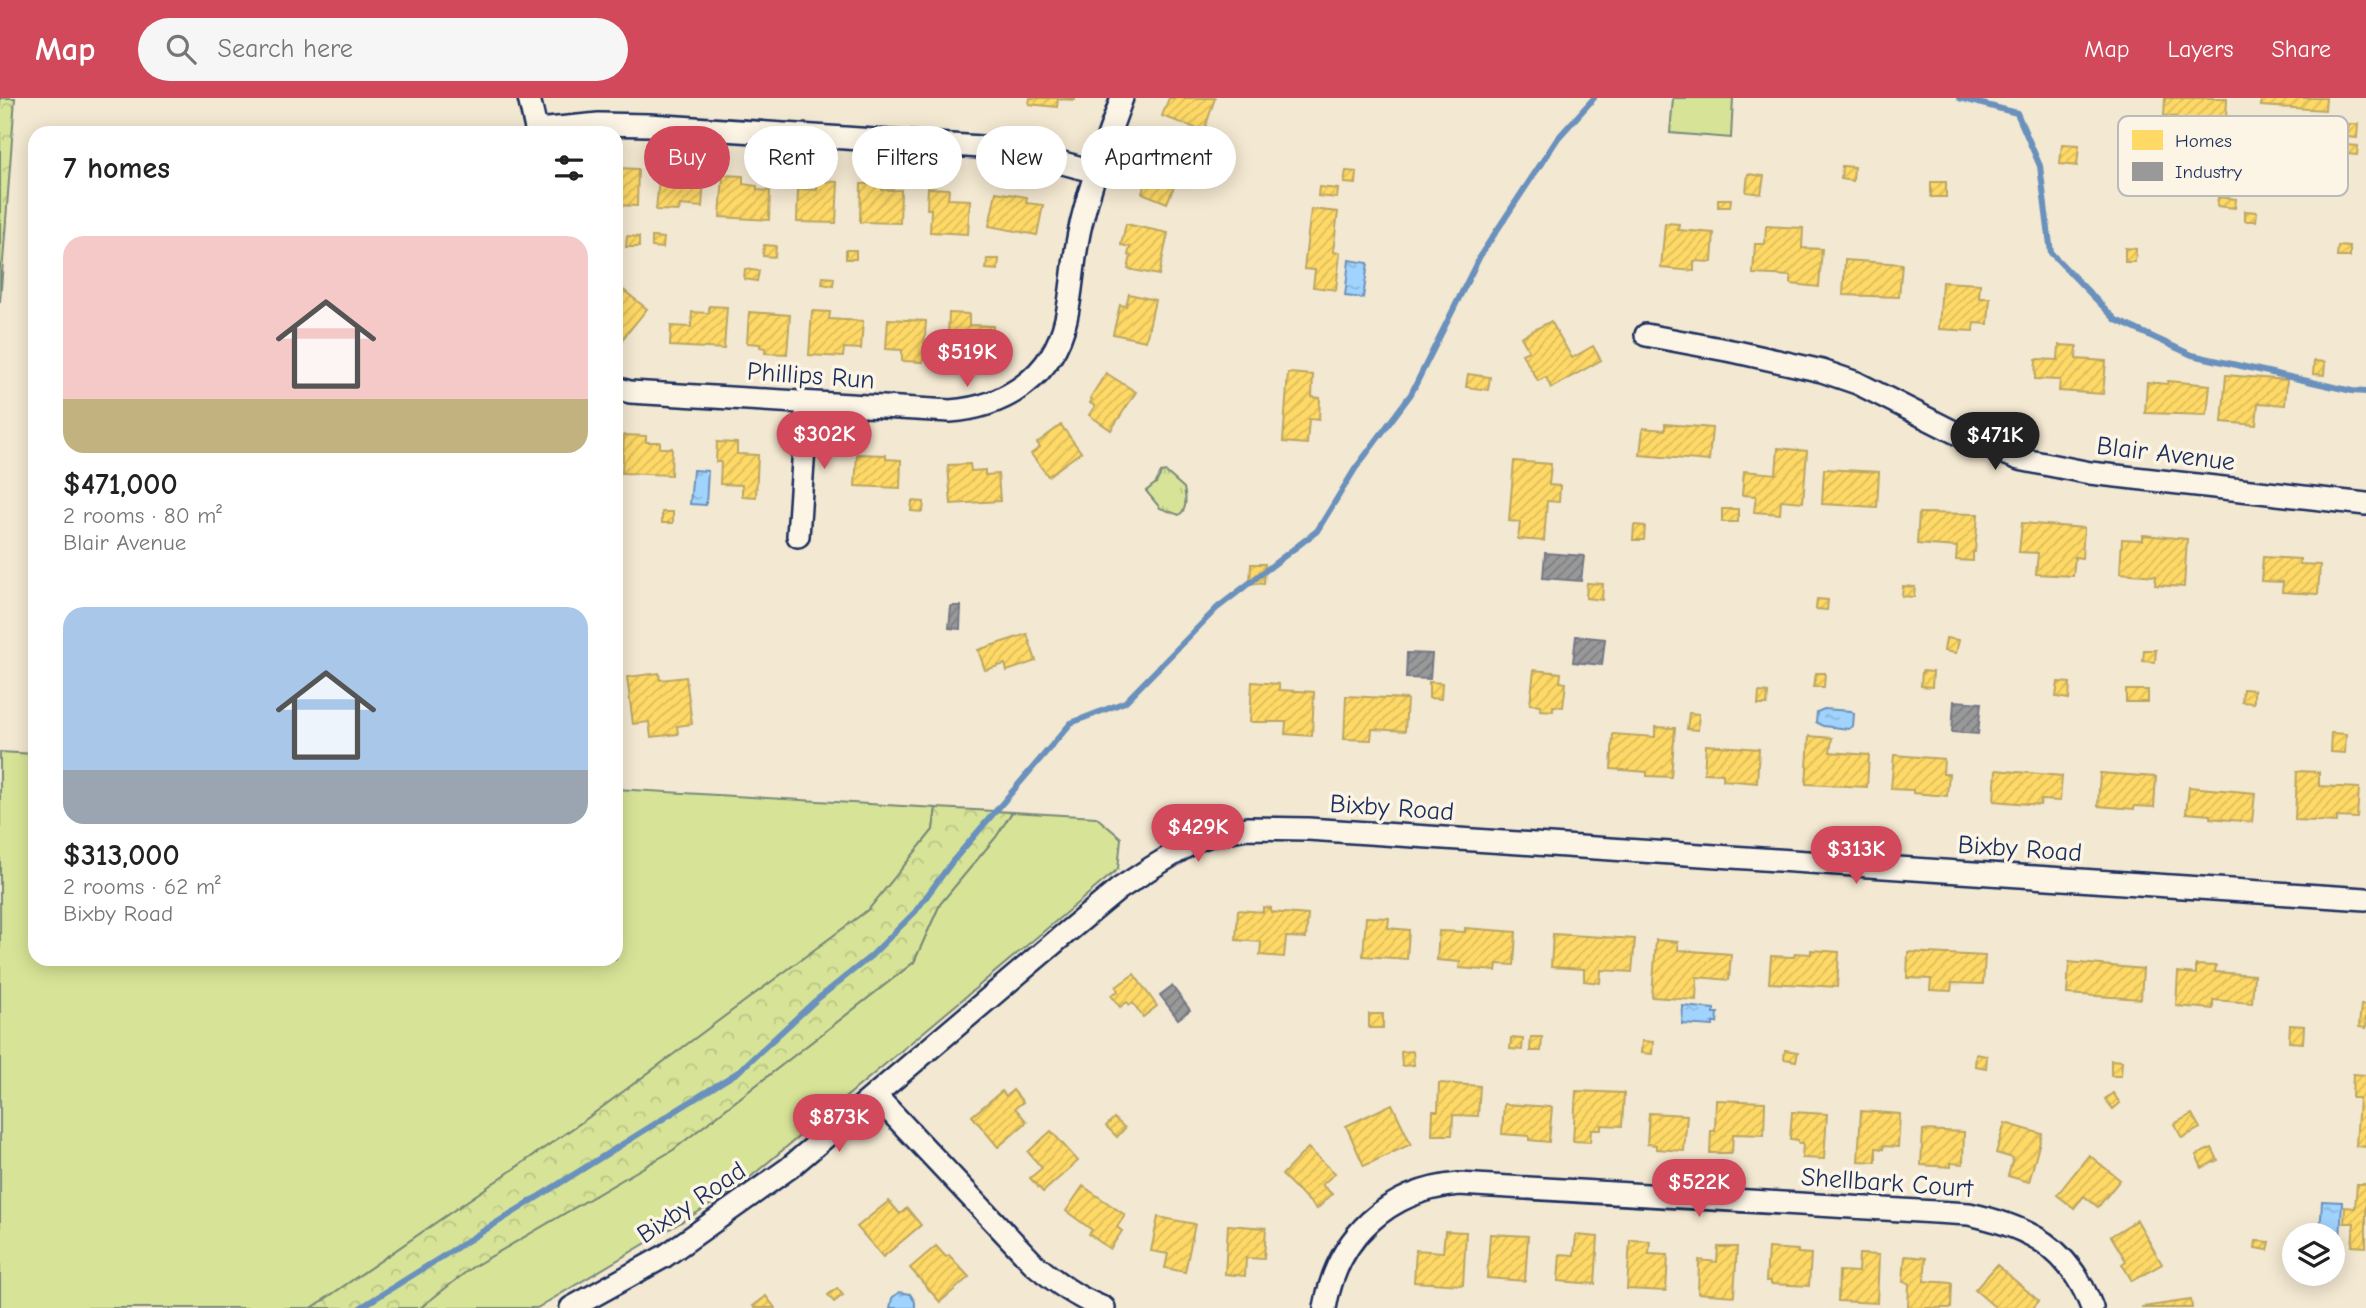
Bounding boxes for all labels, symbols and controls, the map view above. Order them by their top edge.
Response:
search box [138,18,628,81]
text: Map [35,30,96,68]
icon: search [162,30,200,68]
text: Search here [218,34,353,64]
text: Map [2084,35,2130,63]
text: Layers [2168,35,2233,63]
text: Share [2271,35,2331,63]
legend [2118,116,2348,196]
chip: Buy [644,126,730,189]
chip: Rent [744,126,838,189]
chip: Filters [852,126,962,189]
chip: New [976,126,1067,189]
chip: Apartment [1081,126,1236,189]
text: Homes [2175,130,2232,152]
icon: filters [550,149,588,187]
text: 7 homes [63,151,170,186]
text: Industry [2175,161,2243,183]
icon: home [263,281,389,407]
pin: $519K [918,330,1016,389]
text: $519K [937,338,997,365]
street label: Phillips Run [746,357,876,395]
pin: $302K [775,412,873,471]
pin: $471K [1946,412,2044,472]
text: $302K [793,420,855,447]
text: $471K [1967,421,2023,448]
street label: Blair Avenue [2095,431,2237,477]
text: $471,000 [63,467,178,502]
text: 2 rooms · 80 m² [63,502,222,529]
text: Blair Avenue [63,529,186,556]
icon: home [263,652,389,778]
street label: Bixby Road [1329,789,1455,827]
pin: $429K [1149,804,1247,864]
text: $429K [1167,813,1229,840]
pin: $313K [1807,826,1905,886]
street label: Bixby Road [1957,830,2083,868]
text: $313K [1827,835,1885,862]
text: $313,000 [63,838,180,873]
text: 2 rooms · 62 m² [63,873,221,900]
text: Bixby Road [63,900,173,927]
pin: $873K [790,1094,888,1154]
text: $873K [809,1103,869,1130]
street label: Bixby Road [632,1156,752,1250]
pin: $522K [1650,1160,1748,1219]
street label: Shellbark Court [1800,1162,1976,1204]
text: $522K [1668,1168,1730,1195]
map controls [2282,1223,2345,1286]
button: layers [2282,1223,2345,1286]

